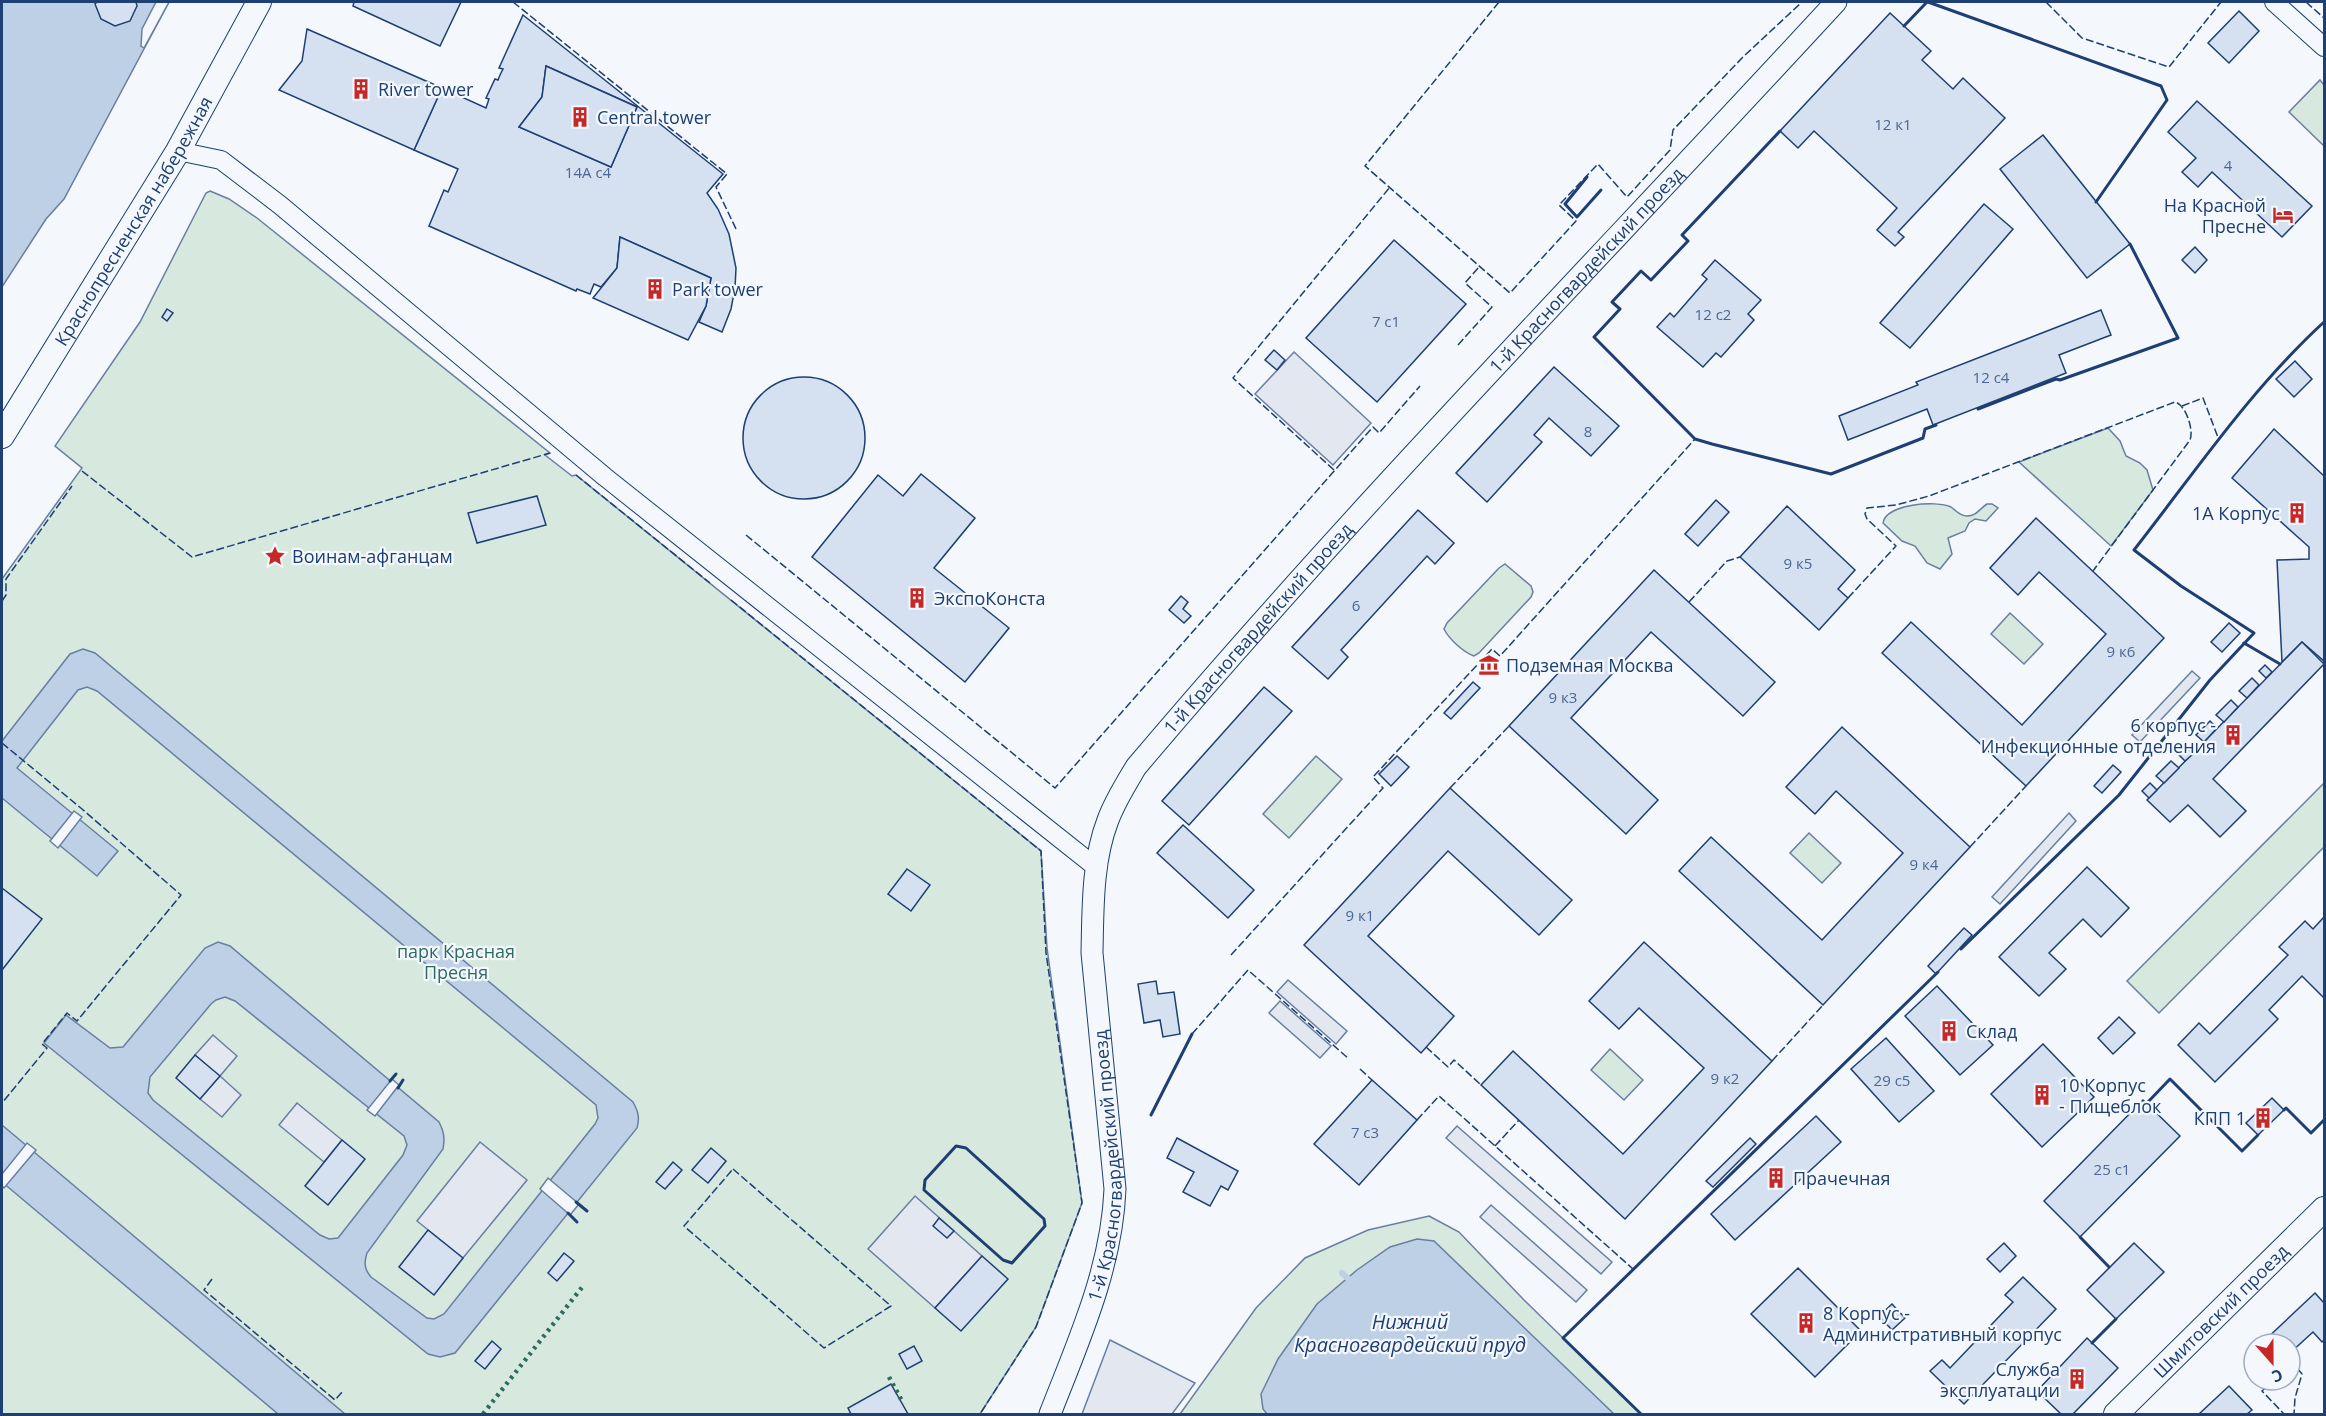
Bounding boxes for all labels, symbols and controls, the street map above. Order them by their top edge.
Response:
building icon: River tower [349,77,373,101]
place label: River tower [378,77,474,101]
street label: Краснопресненская набережная [49,92,218,350]
building icon: Central tower [568,105,592,129]
place label: Central tower [597,105,712,129]
house number: 12 к1 [1874,114,1912,134]
house number: 4 [2224,155,2233,175]
house number: 14А с4 [565,162,612,182]
street label: 1-й Красногвардейский проезд [1484,162,1688,378]
place label: На Красной Пресне [2164,193,2266,238]
hotel icon: На Красной Пресне [2271,203,2295,227]
building icon: Park tower [643,277,667,301]
place label: Park tower [672,277,764,301]
house number: 12 с2 [1695,304,1731,324]
house number: 7 с1 [1372,311,1400,331]
house number: 12 с4 [1973,367,2010,387]
house number: 8 [1584,421,1592,441]
place label: 1А Корпус [2192,501,2280,525]
building icon: 1А Корпус [2285,501,2309,525]
street label: 1-й Красногвардейский проезд [1158,517,1357,738]
place icon: Воинам-афганцам [263,544,287,568]
place label: Воинам-афганцам [292,544,453,568]
house number: 9 к5 [1784,553,1812,573]
building icon: ЭкспоКонста [905,586,929,610]
place label: ЭкспоКонста [934,586,1046,610]
house number: 6 [1352,595,1360,615]
house number: 9 к6 [2107,641,2135,661]
museum icon: Подземная Москва [1477,653,1501,677]
place label: Подземная Москва [1506,653,1674,677]
house number: 9 к3 [1549,687,1577,707]
place label: 6 корпус - Инфекционные отделения [1981,713,2216,758]
building icon: 6 корпус - Инфекционные отделения [2221,723,2245,747]
house number: 9 к4 [1910,854,1939,874]
house number: 9 к1 [1346,905,1374,925]
park label: парк Красная Пресня [397,939,515,984]
building icon: Склад [1937,1019,1961,1043]
place label: Склад [1966,1019,2017,1043]
street label: 1-й Красногвардейский проезд [1082,1029,1127,1304]
house number: 9 к2 [1711,1068,1739,1088]
house number: 29 с5 [1874,1070,1910,1090]
place label: 10 Корпус - Пищеблок [2059,1073,2162,1118]
building icon: 10 Корпус - Пищеблок [2030,1083,2054,1107]
place label: КПП 1 [2194,1106,2246,1130]
building icon: КПП 1 [2251,1106,2275,1130]
house number: 7 с3 [1351,1122,1379,1142]
house number: 25 с1 [2094,1159,2130,1179]
building icon: Прачечная [1764,1166,1788,1190]
place label: Прачечная [1793,1166,1890,1190]
street label: Шмитовский проезд [2148,1239,2293,1383]
place label: 8 Корпус - Административный корпус [1823,1301,2062,1346]
water label: Нижний Красногвардейский пруд [1294,1308,1526,1358]
building icon: 8 Корпус - Административный корпус [1794,1311,1818,1335]
north arrow [2242,1332,2302,1392]
place label: Служба эксплуатации [1940,1357,2060,1402]
text: С [2269,1364,2286,1388]
building icon: Служба эксплуатации [2065,1367,2089,1391]

